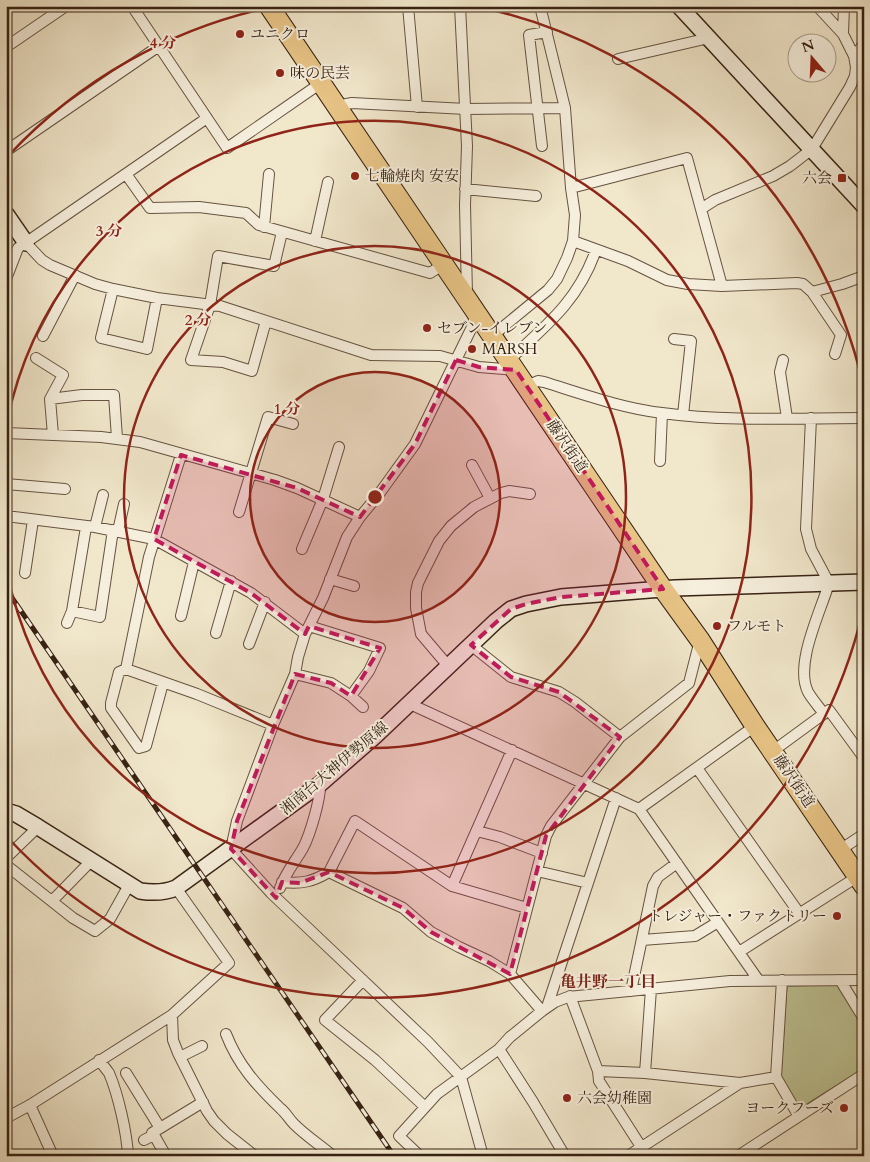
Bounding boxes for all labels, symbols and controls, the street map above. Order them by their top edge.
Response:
place label: ユニクロ [250,24,310,44]
marker: ユニクロ [234,28,246,40]
north arrow [788,32,838,82]
text: 4 分 [150,33,176,53]
text: N [799,35,817,57]
place label: 味の民芸 [290,63,350,83]
marker: 味の民芸 [274,67,286,79]
place label: 七輪焼肉 安安 [365,166,459,186]
place label: 六会 [802,168,832,188]
marker: 七輪焼肉 安安 [349,170,361,182]
marker: 六会 [836,172,848,184]
text: 3 分 [96,221,122,241]
text: 2 分 [185,310,211,330]
place label: セブン-イレブン [437,318,548,338]
marker: セブン-イレブン [421,322,433,334]
place label: MARSH [482,339,538,359]
marker: MARSH [466,343,478,355]
text: 1 分 [274,399,300,419]
street label: 藤沢街道 [542,416,592,476]
centre of rings [366,488,384,506]
place label: フルモト [727,616,786,636]
marker: フルモト [711,620,723,632]
street label: 湘南台大神伊勢原線 [276,717,392,819]
street label: 藤沢街道 [769,751,819,811]
place label: トレジャー・ファクトリー [648,906,827,926]
marker: トレジャー・ファクトリー [831,910,843,922]
district label: 亀井野一丁目 [560,971,656,993]
place label: 六会幼稚園 [577,1088,652,1108]
marker: 六会幼稚園 [561,1092,573,1104]
place label: ヨークフーズ [745,1098,834,1118]
marker: ヨークフーズ [838,1102,850,1114]

